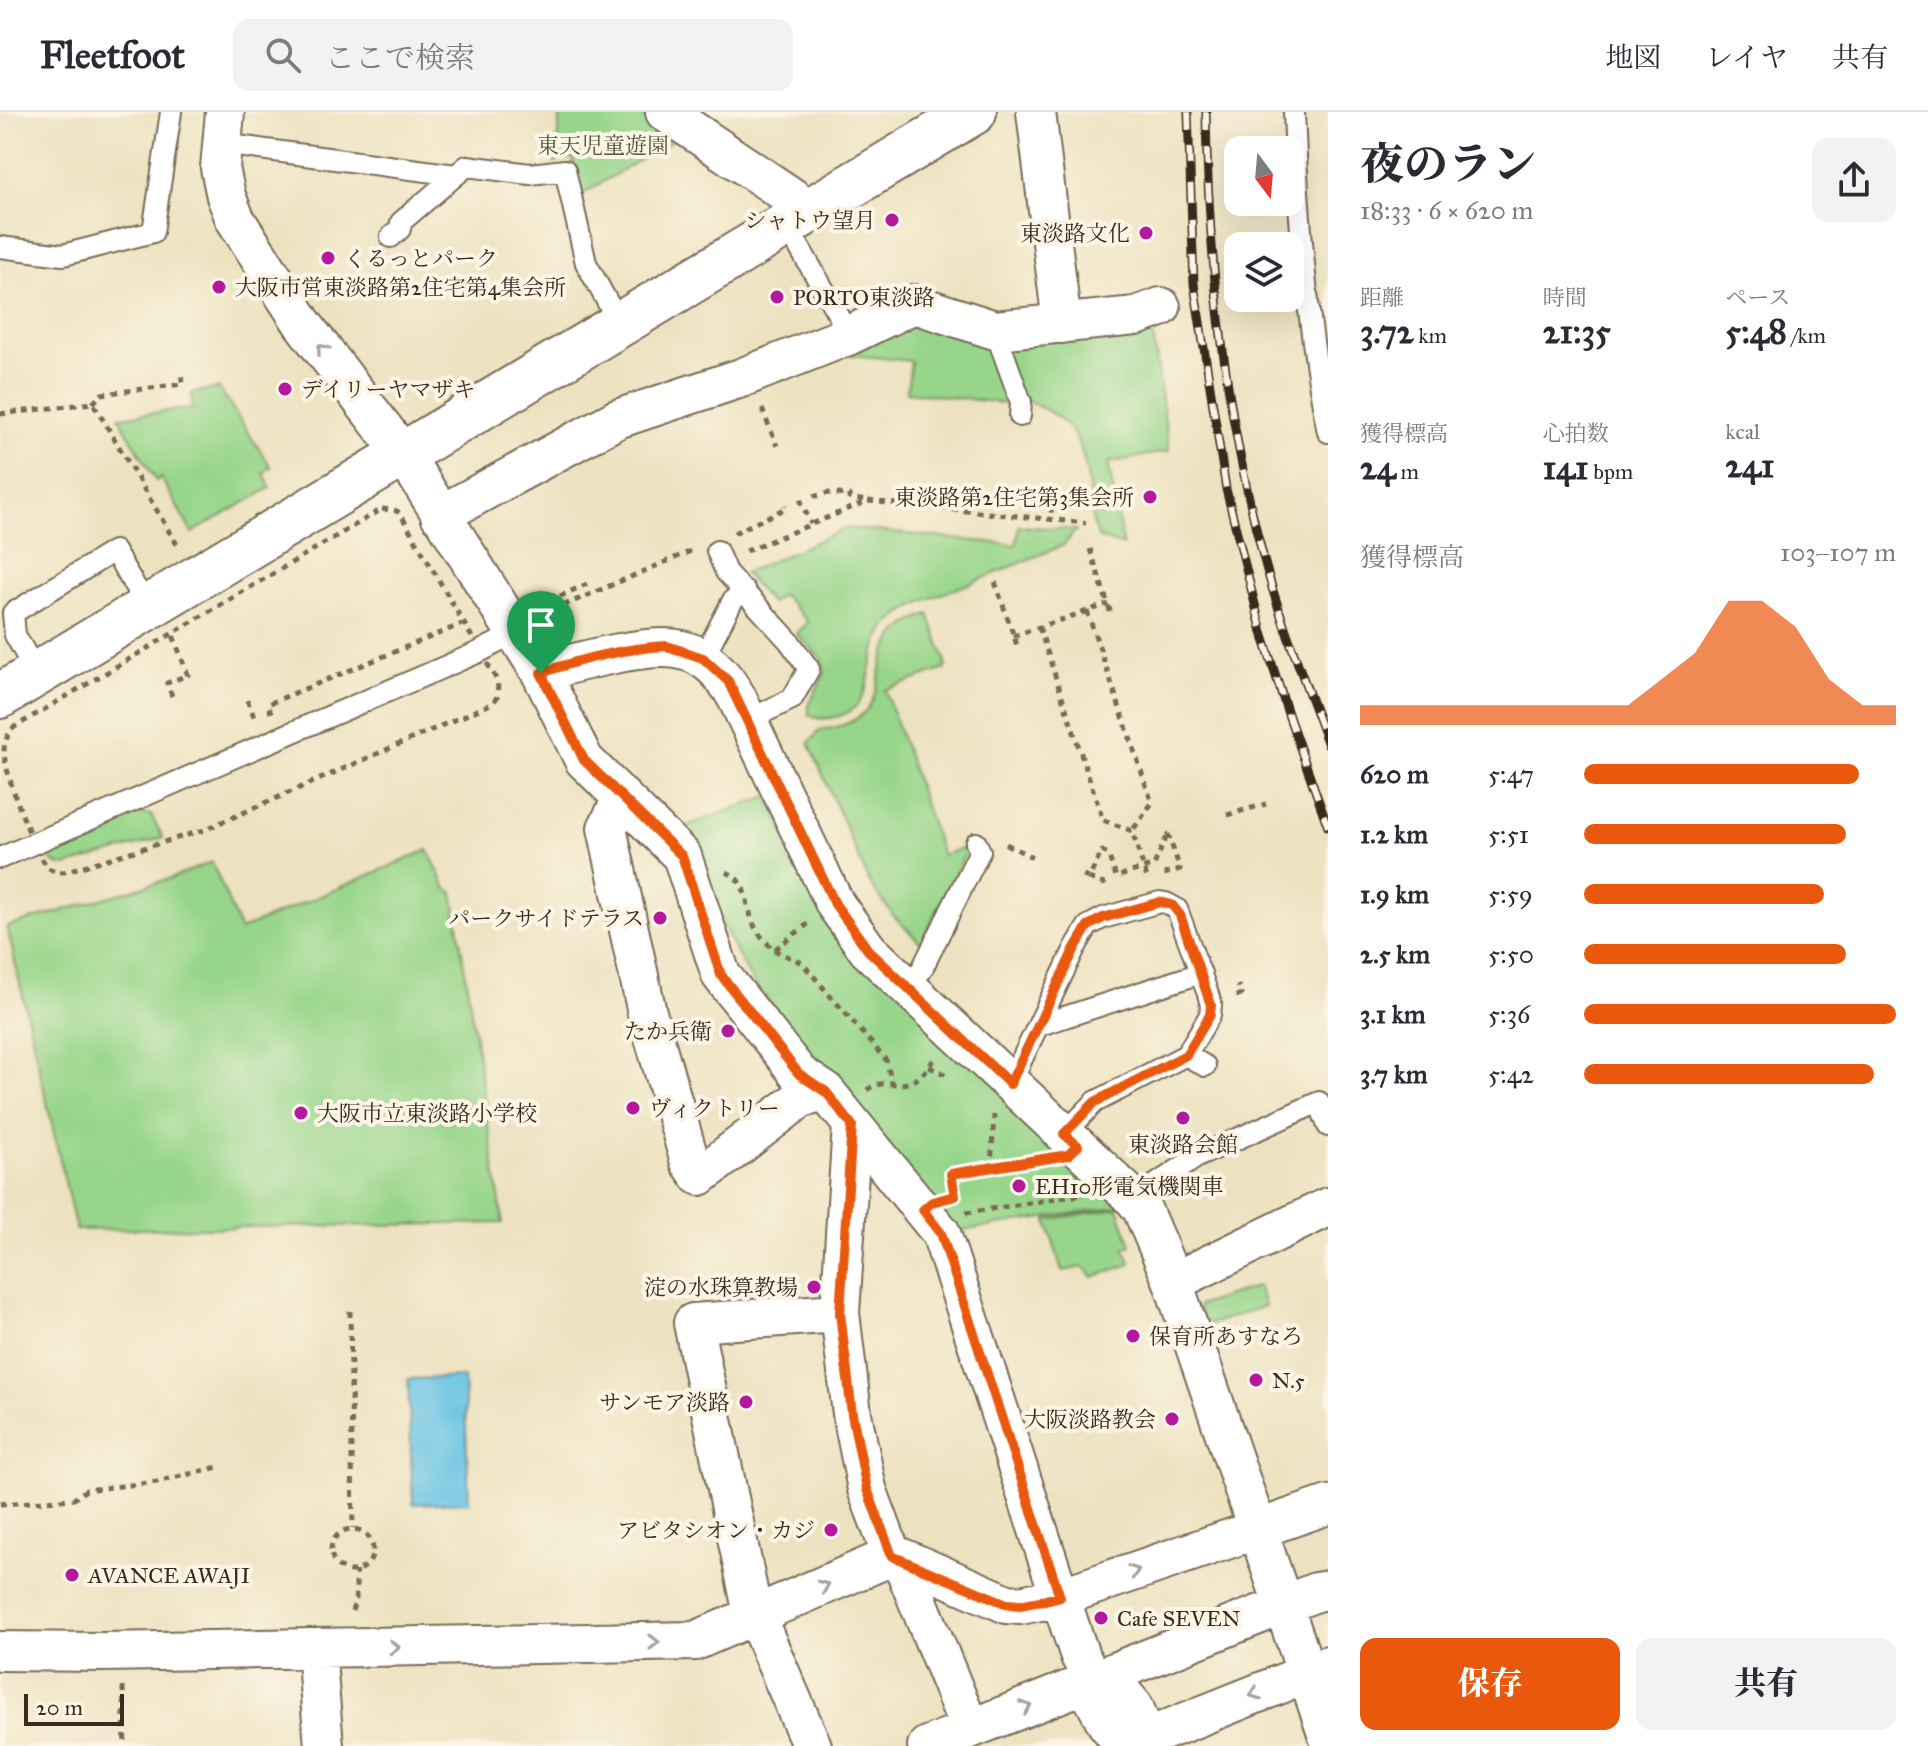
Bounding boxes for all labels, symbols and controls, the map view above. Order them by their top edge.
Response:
search box [233,19,793,91]
text: Fleetfoot [40,32,185,78]
icon: search [261,33,305,77]
text: ここで検索 [325,40,475,76]
text: 地図 [1605,40,1661,75]
text: レイヤ [1705,40,1788,75]
text: 共有 [1832,40,1888,75]
park label: 東天児童遊園 [537,132,669,159]
north arrow [1224,136,1304,216]
map controls [1224,136,1304,312]
text: 夜のラン [1360,137,1536,191]
button: share [1812,138,1896,222]
text: 18:33 · 6 × 620 m [1360,194,1533,226]
place label: シャトウ望月 [744,207,876,234]
marker: シャトウ望月 [883,211,901,229]
place label: 東淡路文化 [1020,220,1130,247]
marker: 東淡路文化 [1137,224,1155,242]
button: layers [1224,232,1304,312]
place label: くるっとパーク [344,245,498,272]
marker: くるっとパーク [319,249,337,267]
place label: 大阪市営東淡路第2住宅第4集会所 [235,274,566,301]
marker: 大阪市営東淡路第2住宅第4集会所 [210,278,228,296]
place label: PORTO東淡路 [793,284,935,311]
text: 距離 [1360,284,1404,311]
text: 時間 [1543,284,1587,311]
text: ペース [1725,284,1790,311]
marker: PORTO東淡路 [768,288,786,306]
text: 3.72 [1360,311,1414,352]
text: 21:35 [1543,311,1611,352]
text: 5:48 [1725,311,1787,352]
text: km [1414,322,1447,349]
text: /km [1787,322,1826,349]
one-way arrow [318,343,332,358]
place label: デイリーヤマザキ [301,376,475,403]
marker: デイリーヤマザキ [276,380,294,398]
text: kcal [1725,418,1760,445]
text: 獲得標高 [1360,420,1448,447]
text: 心拍数 [1543,420,1609,447]
text: 241 [1725,445,1774,486]
text: 24 [1360,447,1396,488]
text: 141 [1543,447,1588,488]
text: m [1396,458,1419,485]
text: bpm [1588,458,1633,485]
place label: 東淡路第2住宅第3集会所 [894,484,1134,511]
marker: 東淡路第2住宅第3集会所 [1141,488,1159,506]
text: 103–107 m [1780,536,1896,568]
text: 獲得標高 [1360,541,1464,573]
pin [507,591,575,673]
icon: arrive [519,603,563,647]
text: 620 m [1360,758,1429,790]
text: 5:47 [1488,758,1534,790]
text: 1.2 km [1360,818,1428,850]
text: 5:51 [1488,818,1529,850]
text: 1.9 km [1360,878,1429,910]
text: 5:59 [1488,878,1533,910]
place label: パークサイドテラス [448,905,644,932]
marker: パークサイドテラス [651,909,669,927]
text: 2.5 km [1360,938,1430,970]
text: 5:50 [1488,938,1534,970]
text: 3.1 km [1360,998,1426,1030]
text: 5:36 [1488,998,1530,1030]
place label: たか兵衛 [624,1018,712,1045]
marker: たか兵衛 [719,1022,737,1040]
text: 3.7 km [1360,1058,1428,1090]
text: 5:42 [1488,1058,1534,1090]
place label: ヴィクトリー [649,1095,780,1122]
marker: ヴィクトリー [624,1099,642,1117]
place label: 大阪市立東淡路小学校 [317,1100,537,1127]
marker: 大阪市立東淡路小学校 [292,1104,310,1122]
marker: 東淡路会館 [1174,1109,1192,1127]
place label: 東淡路会館 [1128,1131,1238,1158]
place label: EH10形電気機関車 [1035,1173,1223,1200]
marker: EH10形電気機関車 [1010,1177,1028,1195]
place label: 淀の水珠算教場 [644,1274,798,1301]
marker: 淀の水珠算教場 [805,1278,823,1296]
place label: 保育所あすなろ [1149,1323,1303,1350]
marker: 保育所あすなろ [1124,1327,1142,1345]
place label: N.5 [1272,1367,1305,1394]
marker: N.5 [1247,1371,1265,1389]
place label: サンモア淡路 [599,1389,730,1416]
marker: サンモア淡路 [737,1393,755,1411]
place label: 大阪淡路教会 [1024,1406,1156,1433]
marker: 大阪淡路教会 [1163,1410,1181,1428]
place label: アビタシオン・カジ [617,1517,815,1544]
marker: アビタシオン・カジ [822,1521,840,1539]
place label: AVANCE AWAJI [87,1562,250,1589]
one-way arrow [1126,1565,1140,1581]
marker: AVANCE AWAJI [63,1566,81,1584]
one-way arrow [816,1579,830,1595]
place label: Cafe SEVEN [1117,1605,1241,1632]
marker: Cafe SEVEN [1092,1609,1110,1627]
one-way arrow [648,1634,661,1651]
one-way arrow [388,1638,401,1655]
button: 保存 [1360,1638,1620,1730]
button: 共有 [1636,1638,1896,1730]
one-way arrow [1249,1684,1263,1701]
scale bar [24,1690,124,1726]
text: 20 m [36,1694,83,1721]
one-way arrow [1018,1700,1032,1717]

